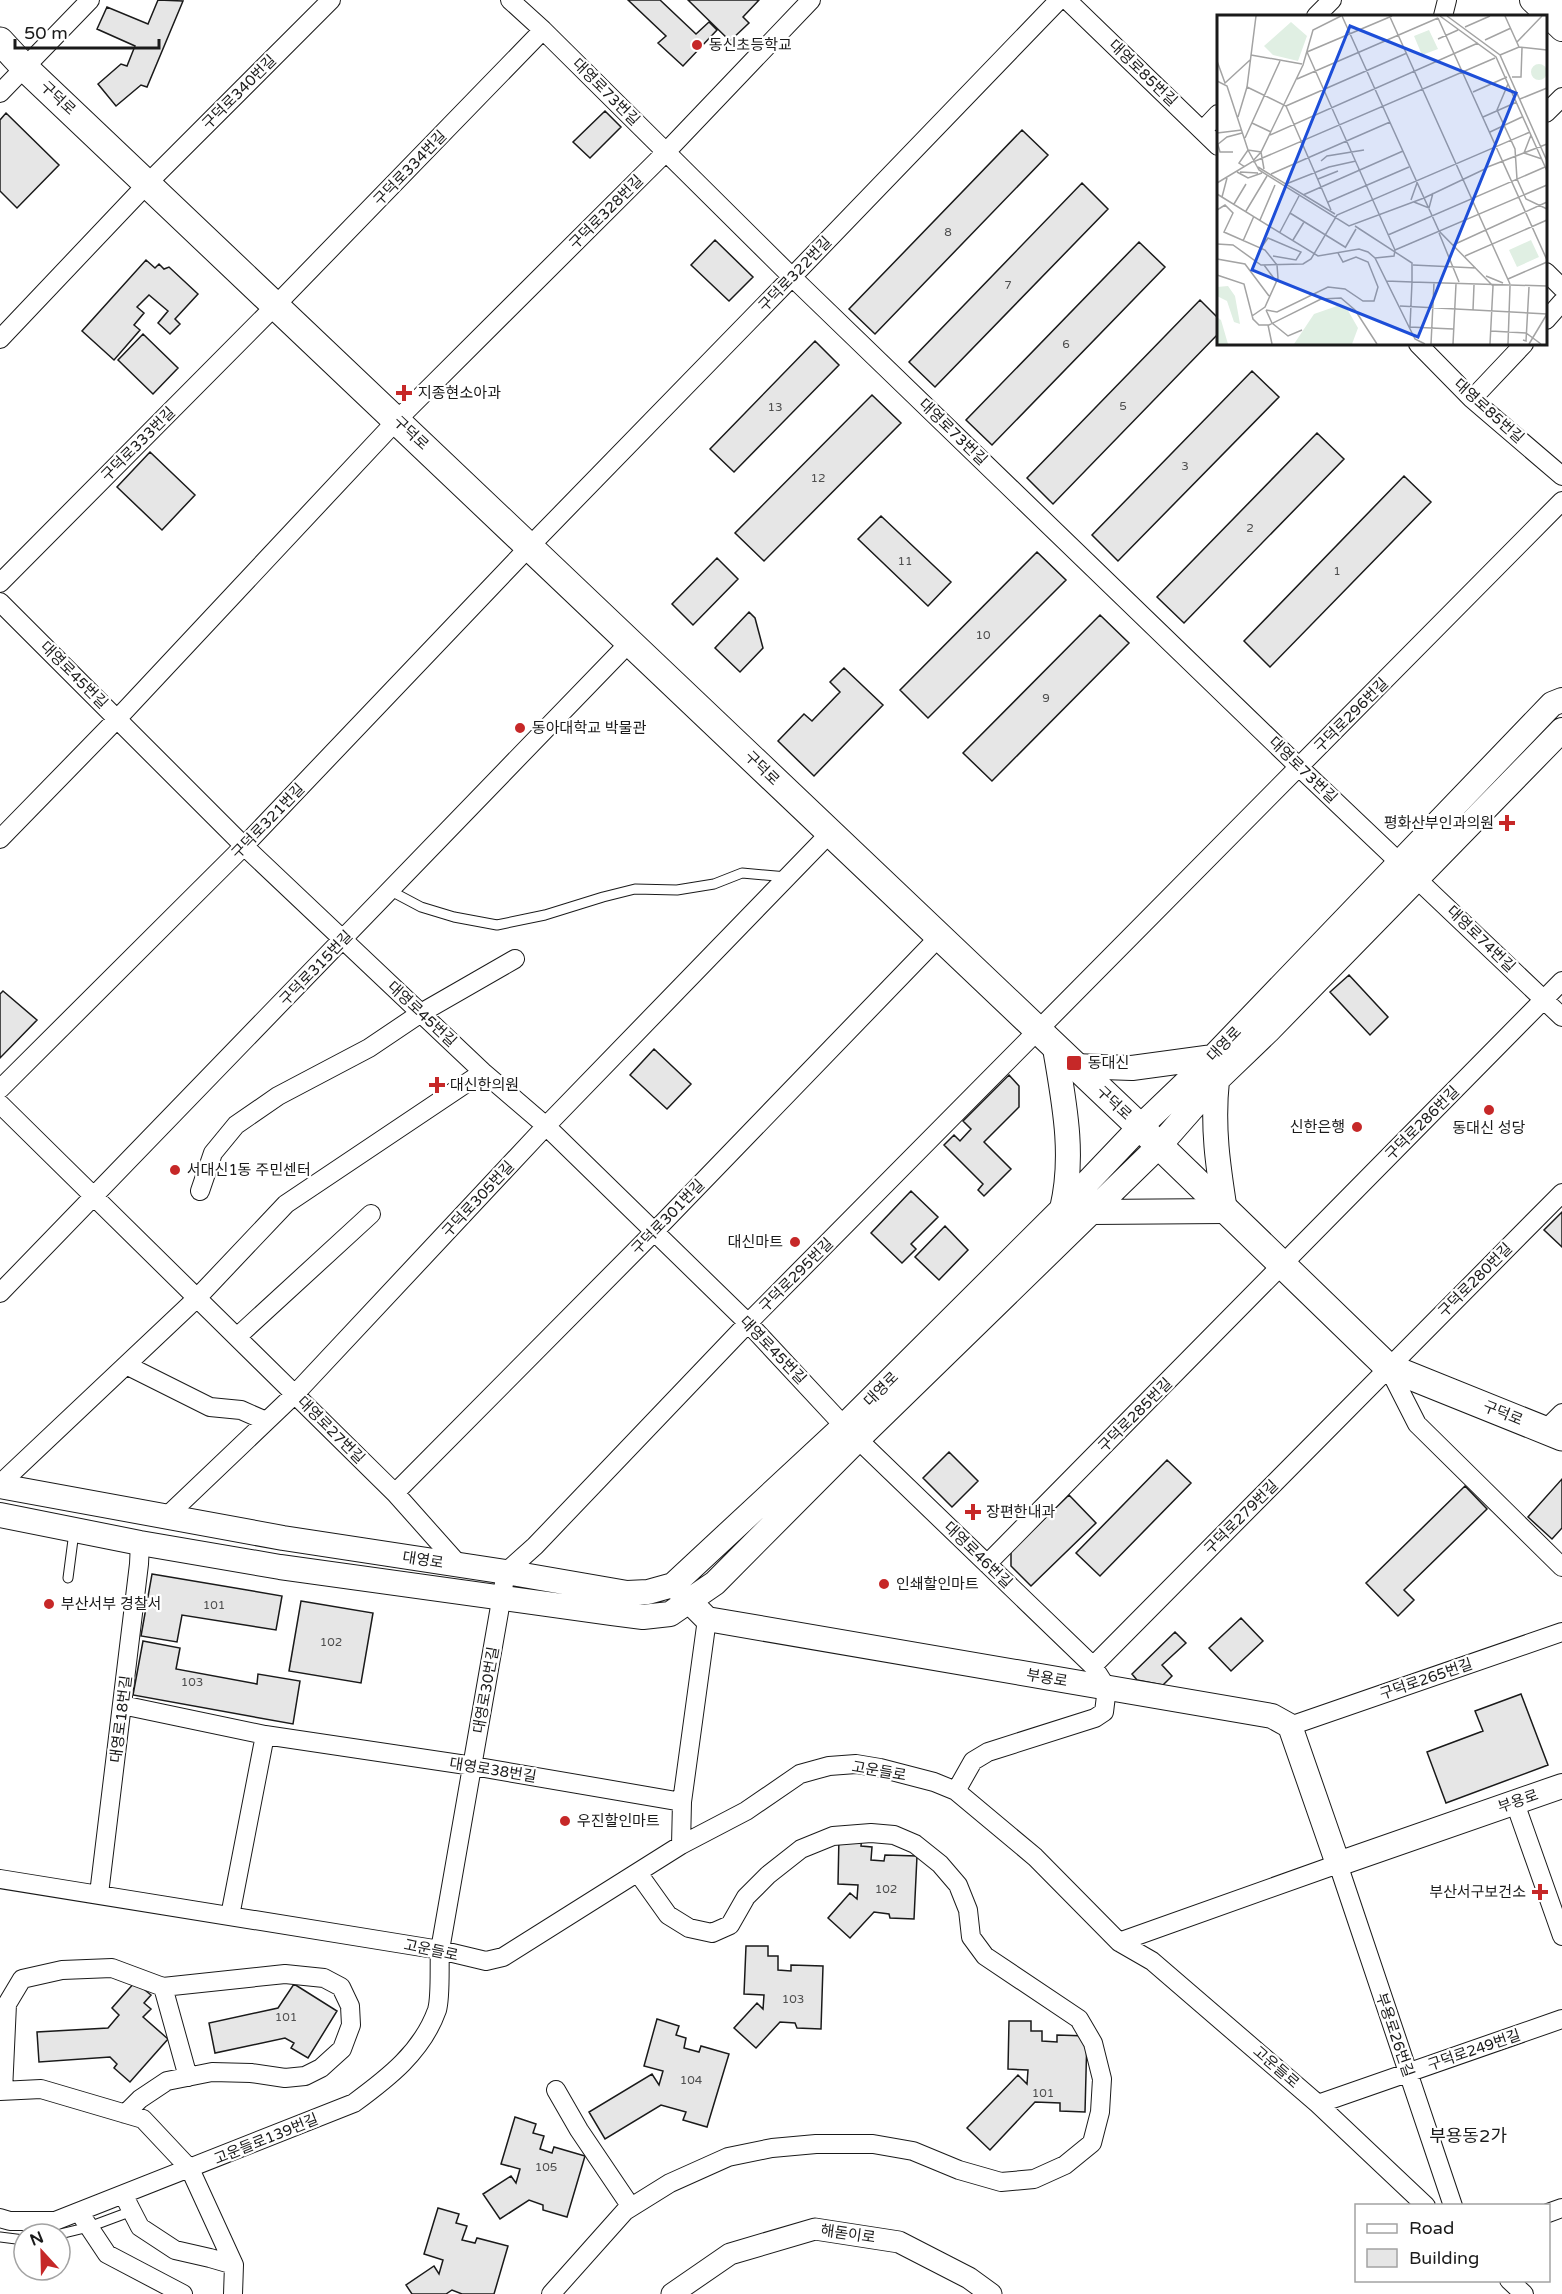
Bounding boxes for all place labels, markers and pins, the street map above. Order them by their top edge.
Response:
place label: 동신초등학교 [709,36,792,54]
marker: 동신초등학교 [690,38,704,52]
marker: 지종현소아과 [395,384,413,402]
place label: 지종현소아과 [418,384,501,402]
place label: 동아대학교 박물관 [532,719,647,737]
marker: 동아대학교 박물관 [513,721,527,735]
place label: 평화산부인과의원 [1384,814,1494,832]
marker: 평화산부인과의원 [1498,814,1516,832]
marker: 동대신 [1065,1054,1083,1072]
place label: 동대신 [1088,1054,1129,1072]
marker: 대신한의원 [428,1076,446,1094]
place label: 대신한의원 [450,1076,519,1094]
marker: 동대신 성당 [1482,1103,1496,1117]
place label: 신한은행 [1290,1118,1345,1136]
place label: 동대신 성당 [1453,1119,1526,1137]
marker: 신한은행 [1350,1120,1364,1134]
place label: 서대신1동 주민센터 [187,1161,311,1179]
marker: 서대신1동 주민센터 [168,1163,182,1177]
place label: 대신마트 [728,1233,783,1251]
marker: 대신마트 [788,1235,802,1249]
marker: 장편한내과 [964,1503,982,1521]
place label: 장편한내과 [986,1503,1055,1521]
place label: 인쇄할인마트 [896,1575,979,1593]
marker: 인쇄할인마트 [877,1577,891,1591]
place label: 부산서부 경찰서 [61,1595,162,1613]
marker: 부산서부 경찰서 [42,1597,56,1611]
place label: 우진할인마트 [577,1812,660,1830]
marker: 우진할인마트 [558,1814,572,1828]
place label: 부산서구보건소 [1429,1883,1526,1901]
marker: 부산서구보건소 [1531,1883,1549,1901]

